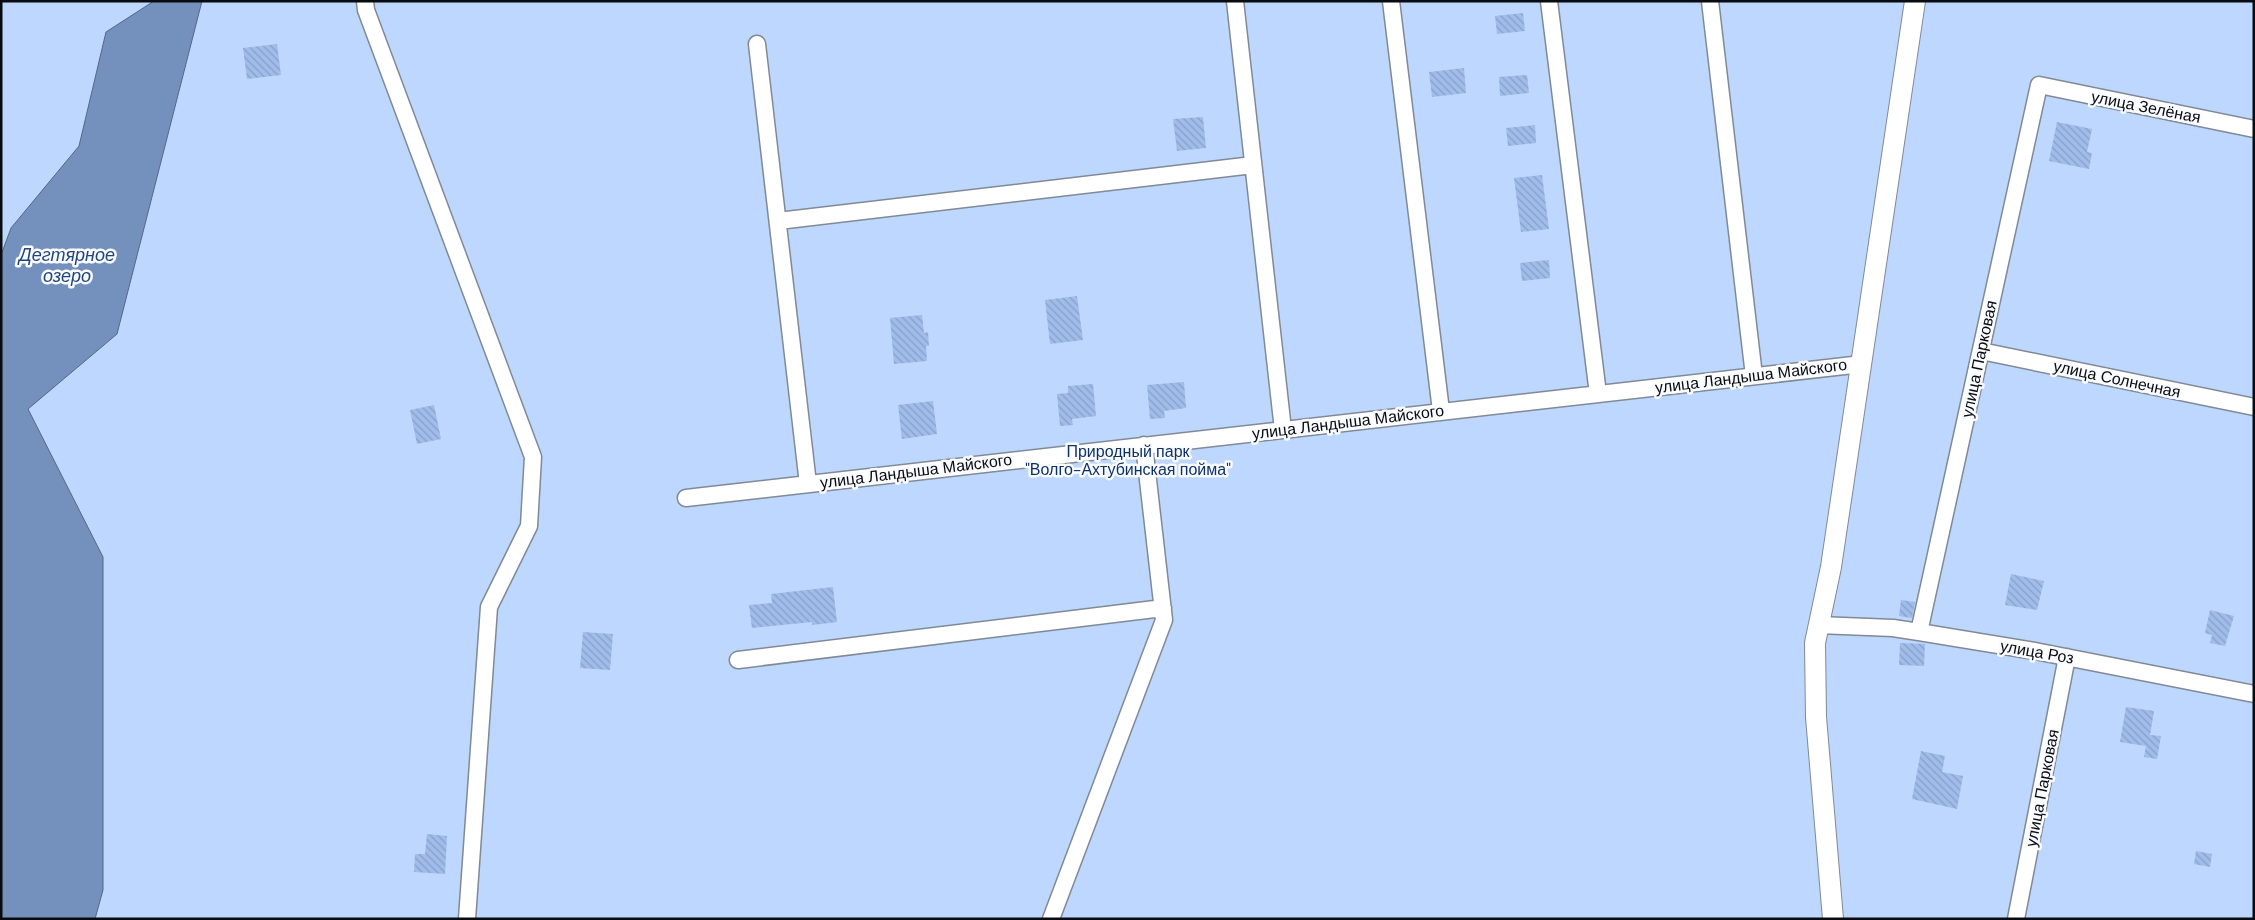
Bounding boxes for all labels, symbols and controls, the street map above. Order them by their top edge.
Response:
street label: улица Зелёная [2090,86,2202,128]
water label: Дегтярное озеро [17,243,115,288]
street label: улица Парковая [1956,298,2002,420]
street label: улица Ландыша Майского [1654,354,1848,398]
street label: улица Солнечная [2051,355,2183,403]
street label: улица Ландыша Майского [1251,400,1445,444]
park label: Природный парк "Волго-Ахтубинская пойма" [1025,441,1231,480]
street label: улица Ландыша Майского [819,449,1013,493]
street label: улица Роз [1999,635,2075,669]
street label: улица Парковая [2020,727,2064,849]

